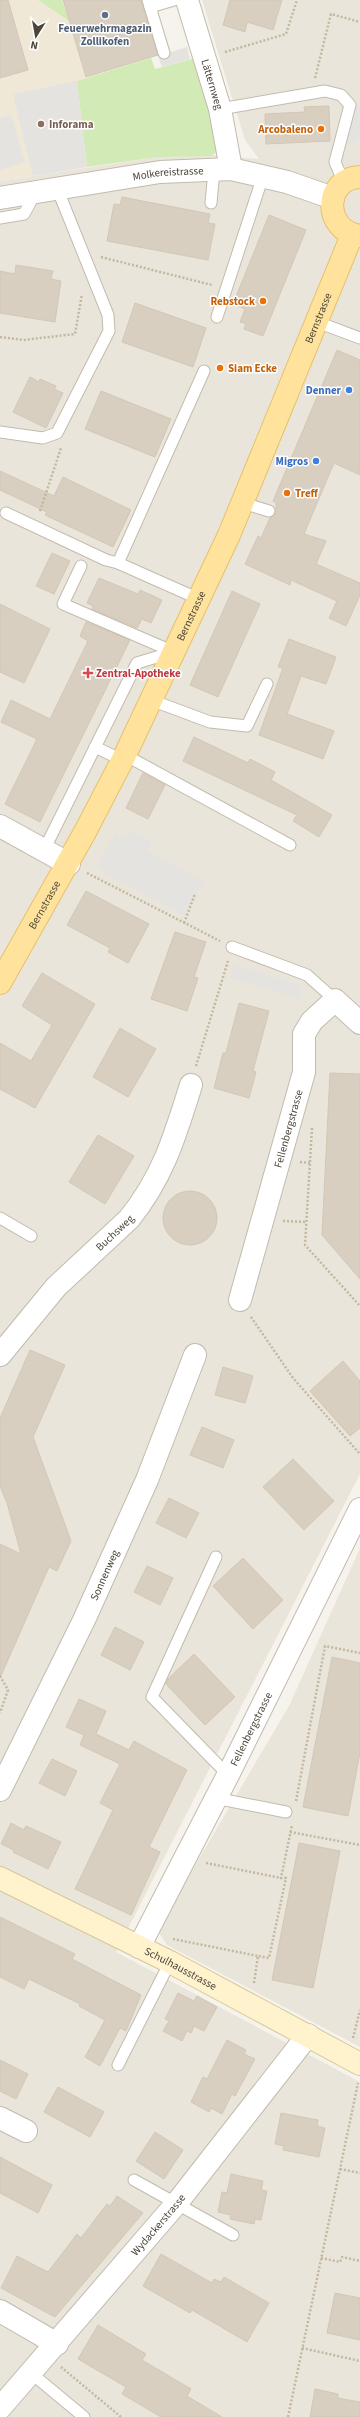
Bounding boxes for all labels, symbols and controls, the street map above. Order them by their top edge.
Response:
marker: Feuerwehrmagazin Zollikofen [100,10,110,20]
north arrow [16,16,56,56]
place label: Feuerwehrmagazin Zollikofen [58,21,152,49]
text: N [29,37,39,53]
street label: Lätternweg [197,57,227,112]
place label: Inforama [49,117,94,132]
marker: Inforama [36,119,46,129]
place label: Arcobaleno [257,122,313,137]
marker: Arcobaleno [316,124,326,134]
street label: Molkereistrasse [131,163,204,184]
street label: Bernstrasse [301,290,336,346]
place label: Rebstock [210,294,255,309]
marker: Rebstock [258,296,268,306]
place label: Siam Ecke [228,361,277,376]
marker: Siam Ecke [215,363,225,373]
place label: Denner [306,383,342,398]
marker: Denner [344,385,354,395]
place label: Migros [276,454,308,469]
marker: Migros [311,456,321,466]
place label: Treff [295,486,319,501]
marker: Treff [282,488,292,498]
street label: Bernstrasse [173,588,210,644]
place label: Zentral-Apotheke [96,666,181,681]
marker: Zentral-Apotheke [83,668,93,678]
street label: Bernstrasse [25,877,65,932]
street label: Fellenbergstrasse [270,1087,307,1170]
street label: Buchsweg [93,1211,138,1254]
street label: Sonnenweg [87,1547,123,1603]
street label: Fellenbergstrasse [227,1689,276,1769]
street label: Schulhausstrasse [142,1944,220,1994]
street label: Wydackerstrasse [128,2191,189,2259]

